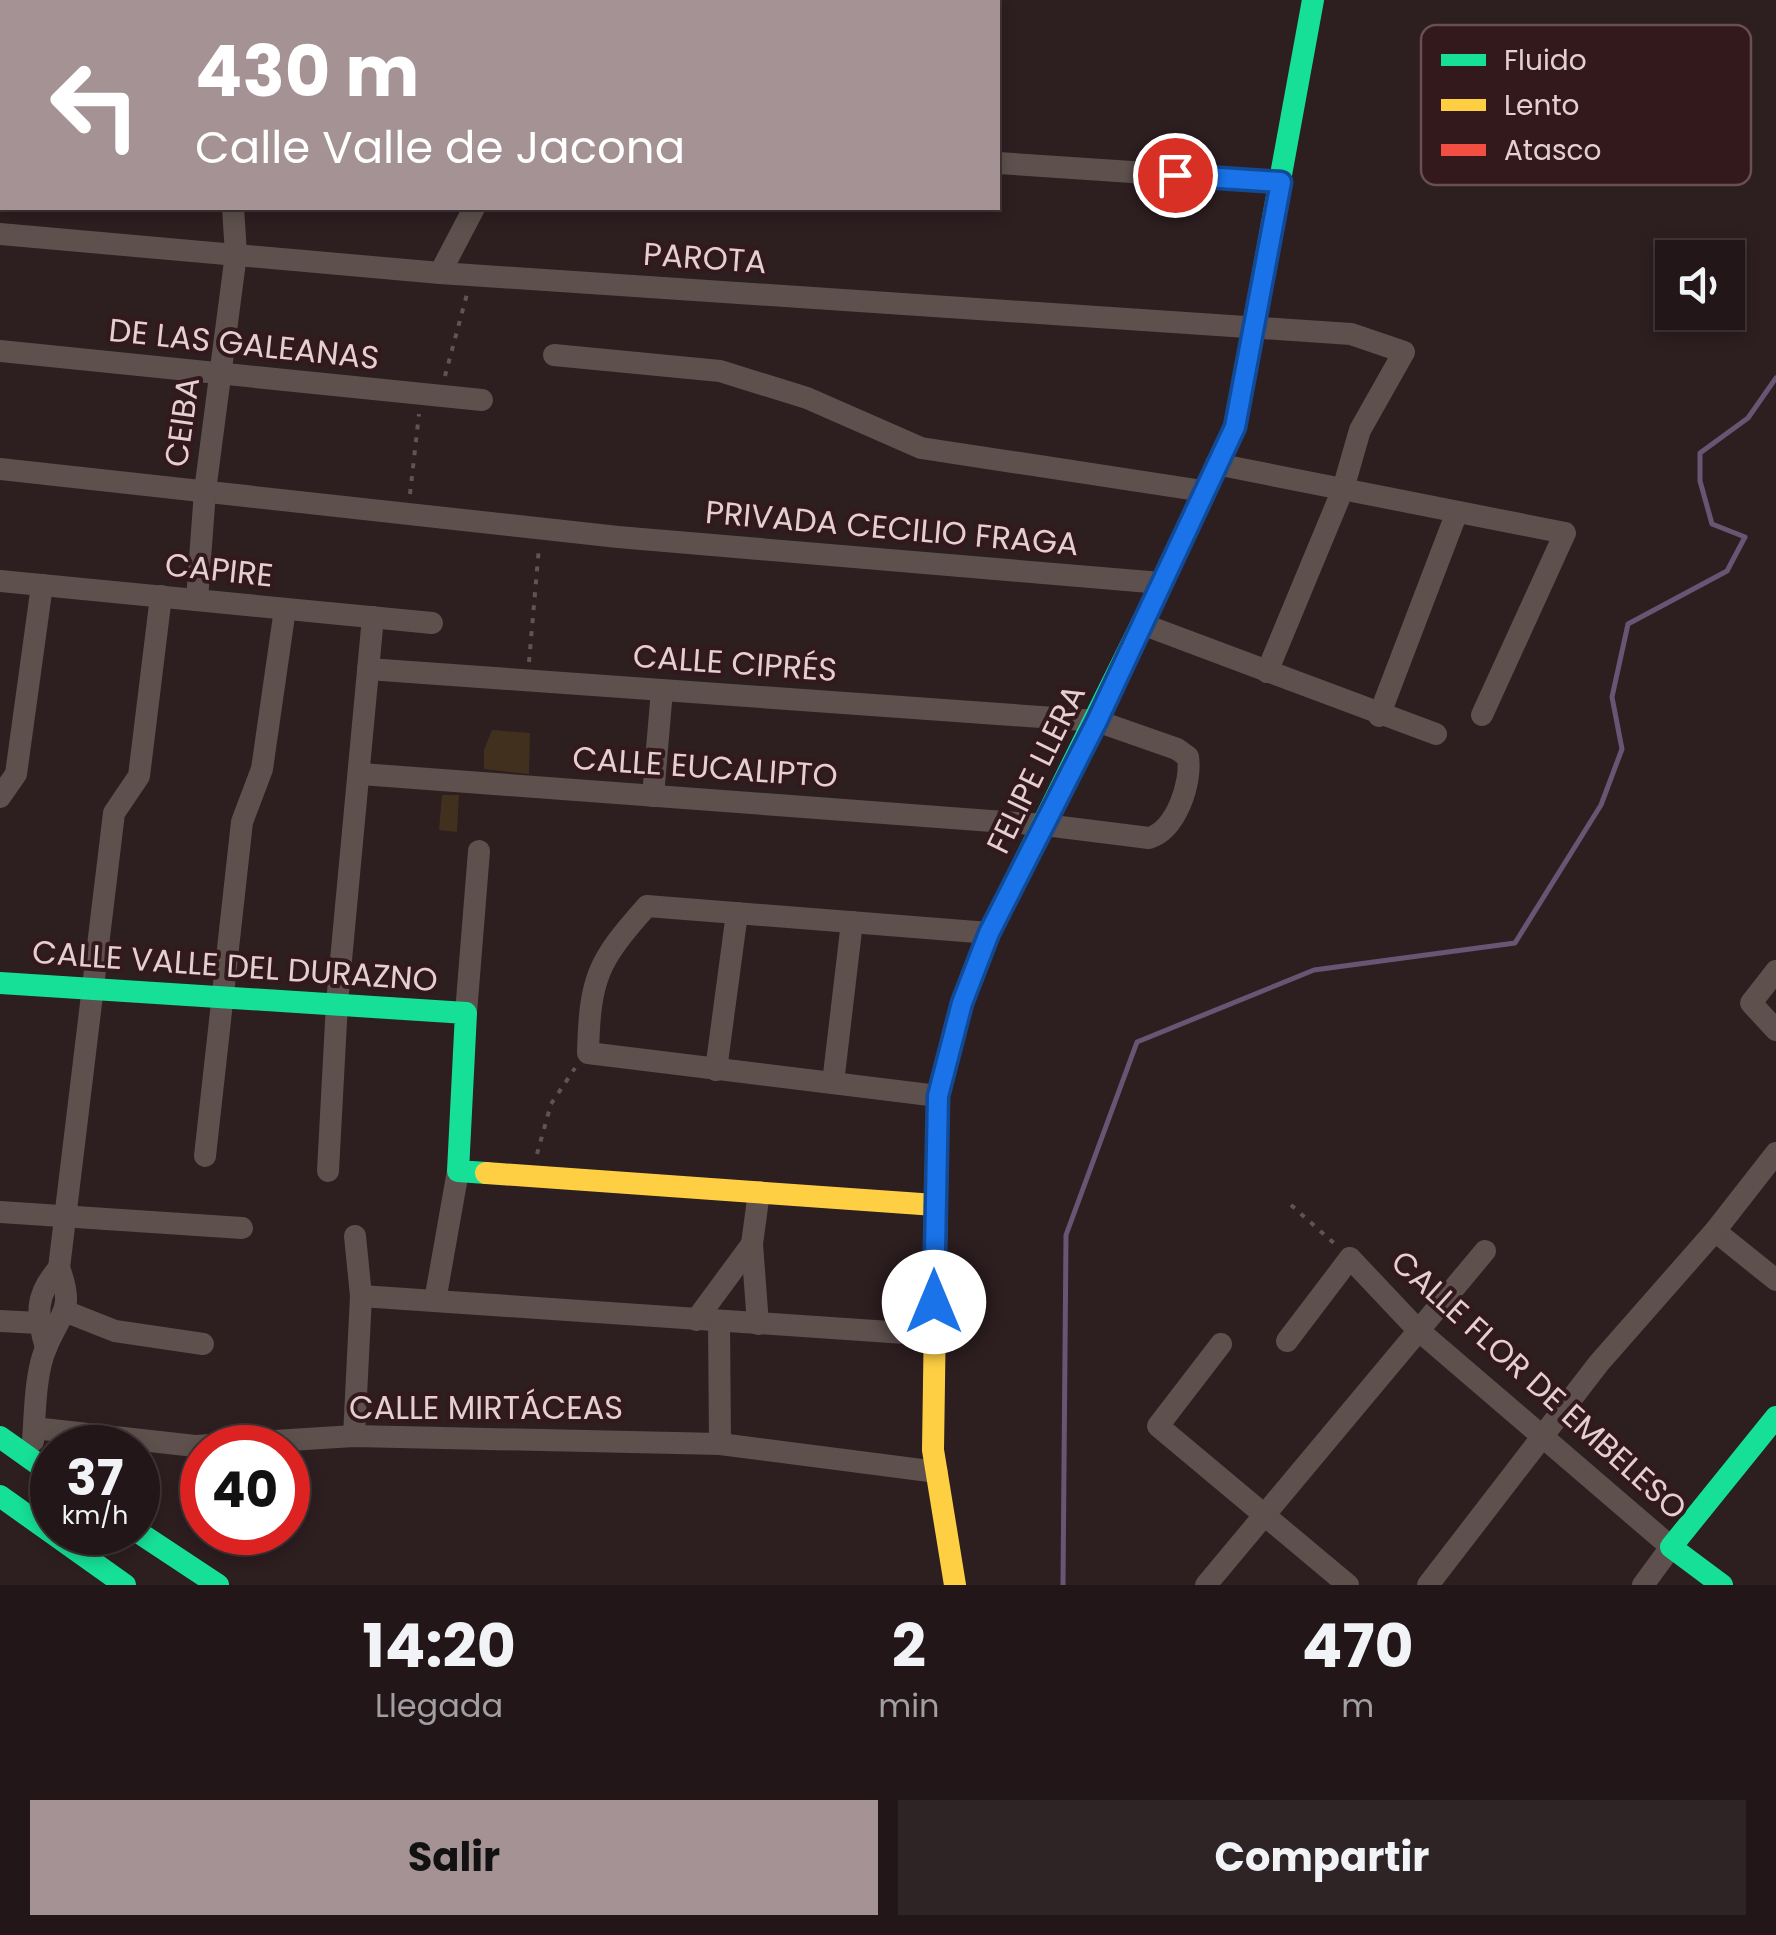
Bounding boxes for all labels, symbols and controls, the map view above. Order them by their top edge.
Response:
text: 430 m [195,22,419,121]
legend [1421,25,1751,185]
icon: left [30,40,160,170]
text: Fluido [1504,41,1587,80]
text: Lento [1504,86,1580,125]
text: Calle Valle de Jacona [195,116,685,179]
text: Atasco [1504,131,1602,170]
pin [1133,133,1218,218]
icon: arrive [1148,148,1203,203]
street label: PAROTA [642,231,768,284]
map controls [1655,240,1745,330]
button: sound [1655,240,1745,330]
street label: DE LAS GALEANAS [107,307,381,380]
street label: CEIBA [153,374,210,470]
street label: PRIVADA CECILIO FRAGA [704,489,1081,566]
street label: CAPIRE [163,541,275,598]
street label: CALLE CIPRÉS [631,633,839,692]
street label: FELIPE LLERA [975,677,1096,861]
street label: CALLE EUCALIPTO [571,735,839,798]
street label: CALLE VALLE DEL DURAZNO [31,929,439,1002]
street label: CALLE FLOR DE EMBELESO [1382,1240,1697,1530]
position arrow [882,1250,986,1354]
street label: CALLE MIRTÁCEAS [349,1385,623,1430]
speed limit sign: 40 [180,1425,310,1555]
text: 37 [67,1442,124,1513]
text: km/h [62,1498,128,1533]
text: 14:20 [362,1604,516,1688]
text: 2 [892,1604,926,1688]
text: 470 [1302,1604,1414,1688]
text: Llegada [375,1683,503,1728]
text: min [878,1683,940,1728]
text: m [1341,1683,1374,1728]
button: Salir [30,1800,878,1915]
button: Compartir [898,1800,1746,1915]

